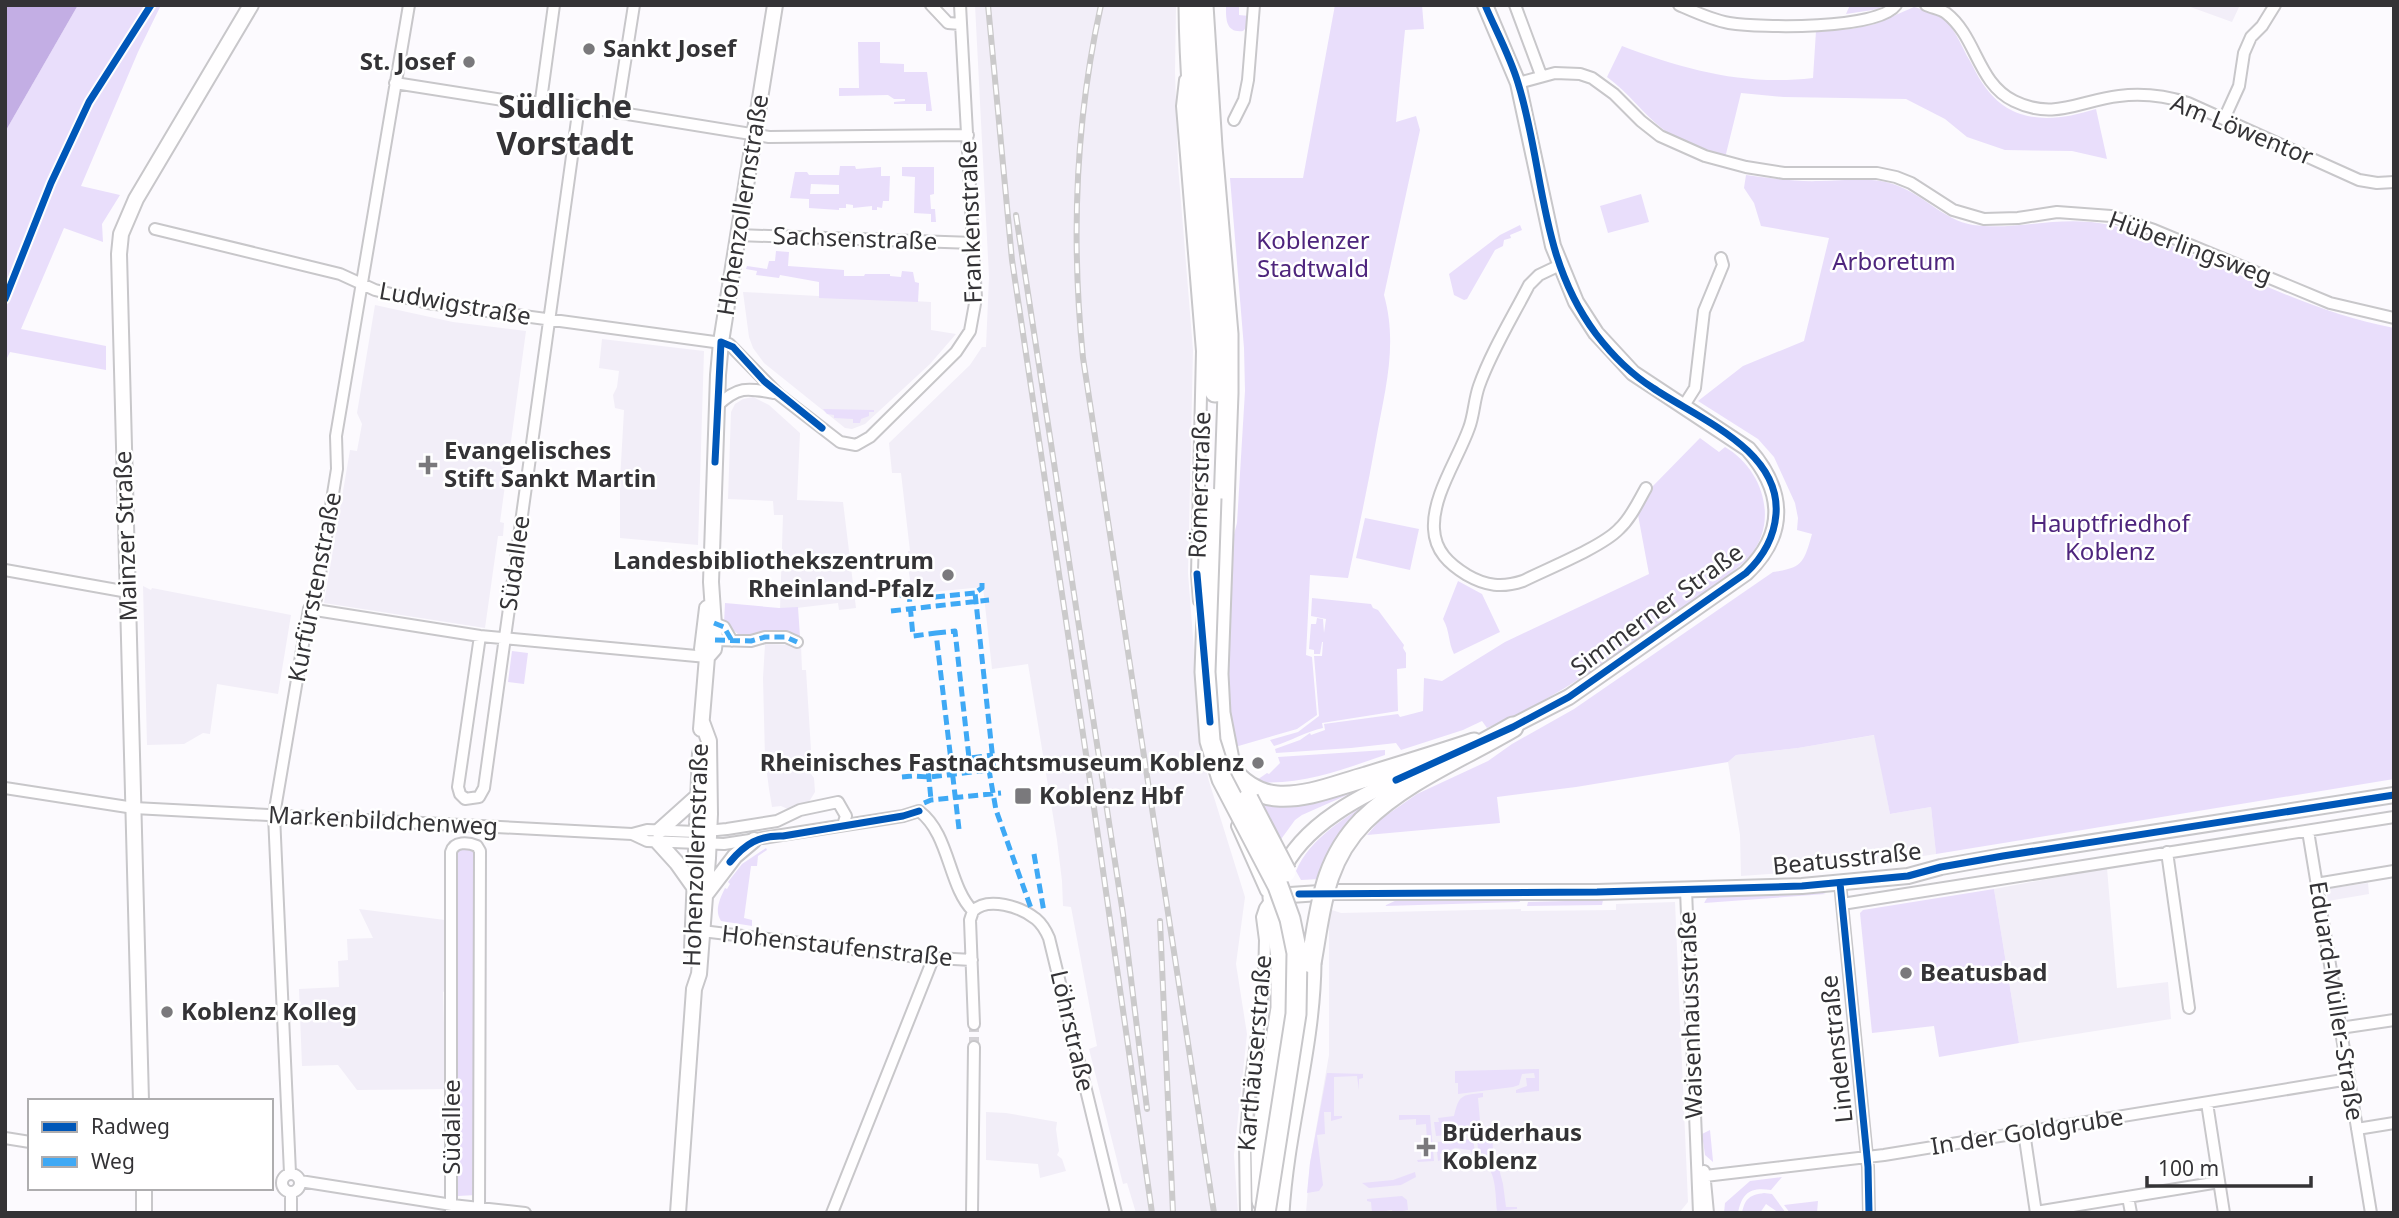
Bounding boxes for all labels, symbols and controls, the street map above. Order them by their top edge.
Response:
place label: Sankt Josef [603,31,738,64]
marker: Sankt Josef [581,41,597,57]
place label: St. Josef [360,44,457,77]
marker: St. Josef [461,54,477,70]
district label: Südliche Vorstadt [496,84,634,164]
street label: Am Löwentor [2166,85,2319,172]
street label: Hohenzollernstraße [708,92,775,318]
street label: Frankenstraße [950,140,989,304]
street label: Hüberlingsweg [2104,202,2277,291]
street label: Sachsenstraße [772,218,938,257]
park label: Koblenzer Stadtwald [1256,223,1370,284]
park label: Arboretum [1832,244,1956,277]
street label: Ludwigstraße [377,273,534,332]
street label: Römerstraße [1179,411,1218,559]
place label: Evangelisches Stift Sankt Martin [444,433,656,494]
street label: Mainzer Straße [105,450,144,622]
marker: Evangelisches Stift Sankt Martin [418,455,438,475]
street label: Kurfürstenstraße [279,489,348,685]
park label: Hauptfriedhof Koblenz [2030,506,2192,567]
street label: Südallee [491,513,537,612]
street label: Simmerner Straße [1563,535,1749,683]
place label: Landesbibliothekszentrum Rheinland-Pfalz [613,543,934,604]
marker: Landesbibliothekszentrum Rheinland-Pfalz [940,567,956,583]
street label: Hohenzollernstraße [674,743,715,967]
place label: Rheinisches Fastnachtsmuseum Koblenz [760,745,1244,778]
marker: Rheinisches Fastnachtsmuseum Koblenz [1250,755,1266,771]
place label: Koblenz Hbf [1039,778,1185,811]
marker: Koblenz Hbf [1013,786,1033,806]
street label: Markenbildchenweg [267,797,499,842]
street label: Beatusstraße [1771,833,1923,882]
street label: Eduard-Müller-Straße [2302,879,2373,1123]
street label: Waisenhausstraße [1669,911,1710,1119]
street label: Hohenstaufenstraße [720,916,954,973]
street label: Karthäuserstraße [1228,953,1279,1152]
place label: Beatusbad [1920,955,2047,988]
marker: Beatusbad [1898,965,1914,981]
street label: Löhrstraße [1043,967,1103,1095]
street label: Lindenstraße [1811,974,1860,1125]
place label: Koblenz Kolleg [181,994,357,1027]
marker: Koblenz Kolleg [159,1004,175,1020]
street label: Südallee [434,1079,467,1175]
legend [28,1099,273,1190]
street label: In der Goldgrube [1928,1099,2125,1162]
text: Radweg [91,1112,170,1140]
place label: Brüderhaus Koblenz [1442,1115,1582,1176]
marker: Brüderhaus Koblenz [1416,1137,1436,1157]
scale bar [2147,1144,2312,1188]
text: Weg [91,1147,135,1175]
text: 100 m [2158,1154,2219,1182]

